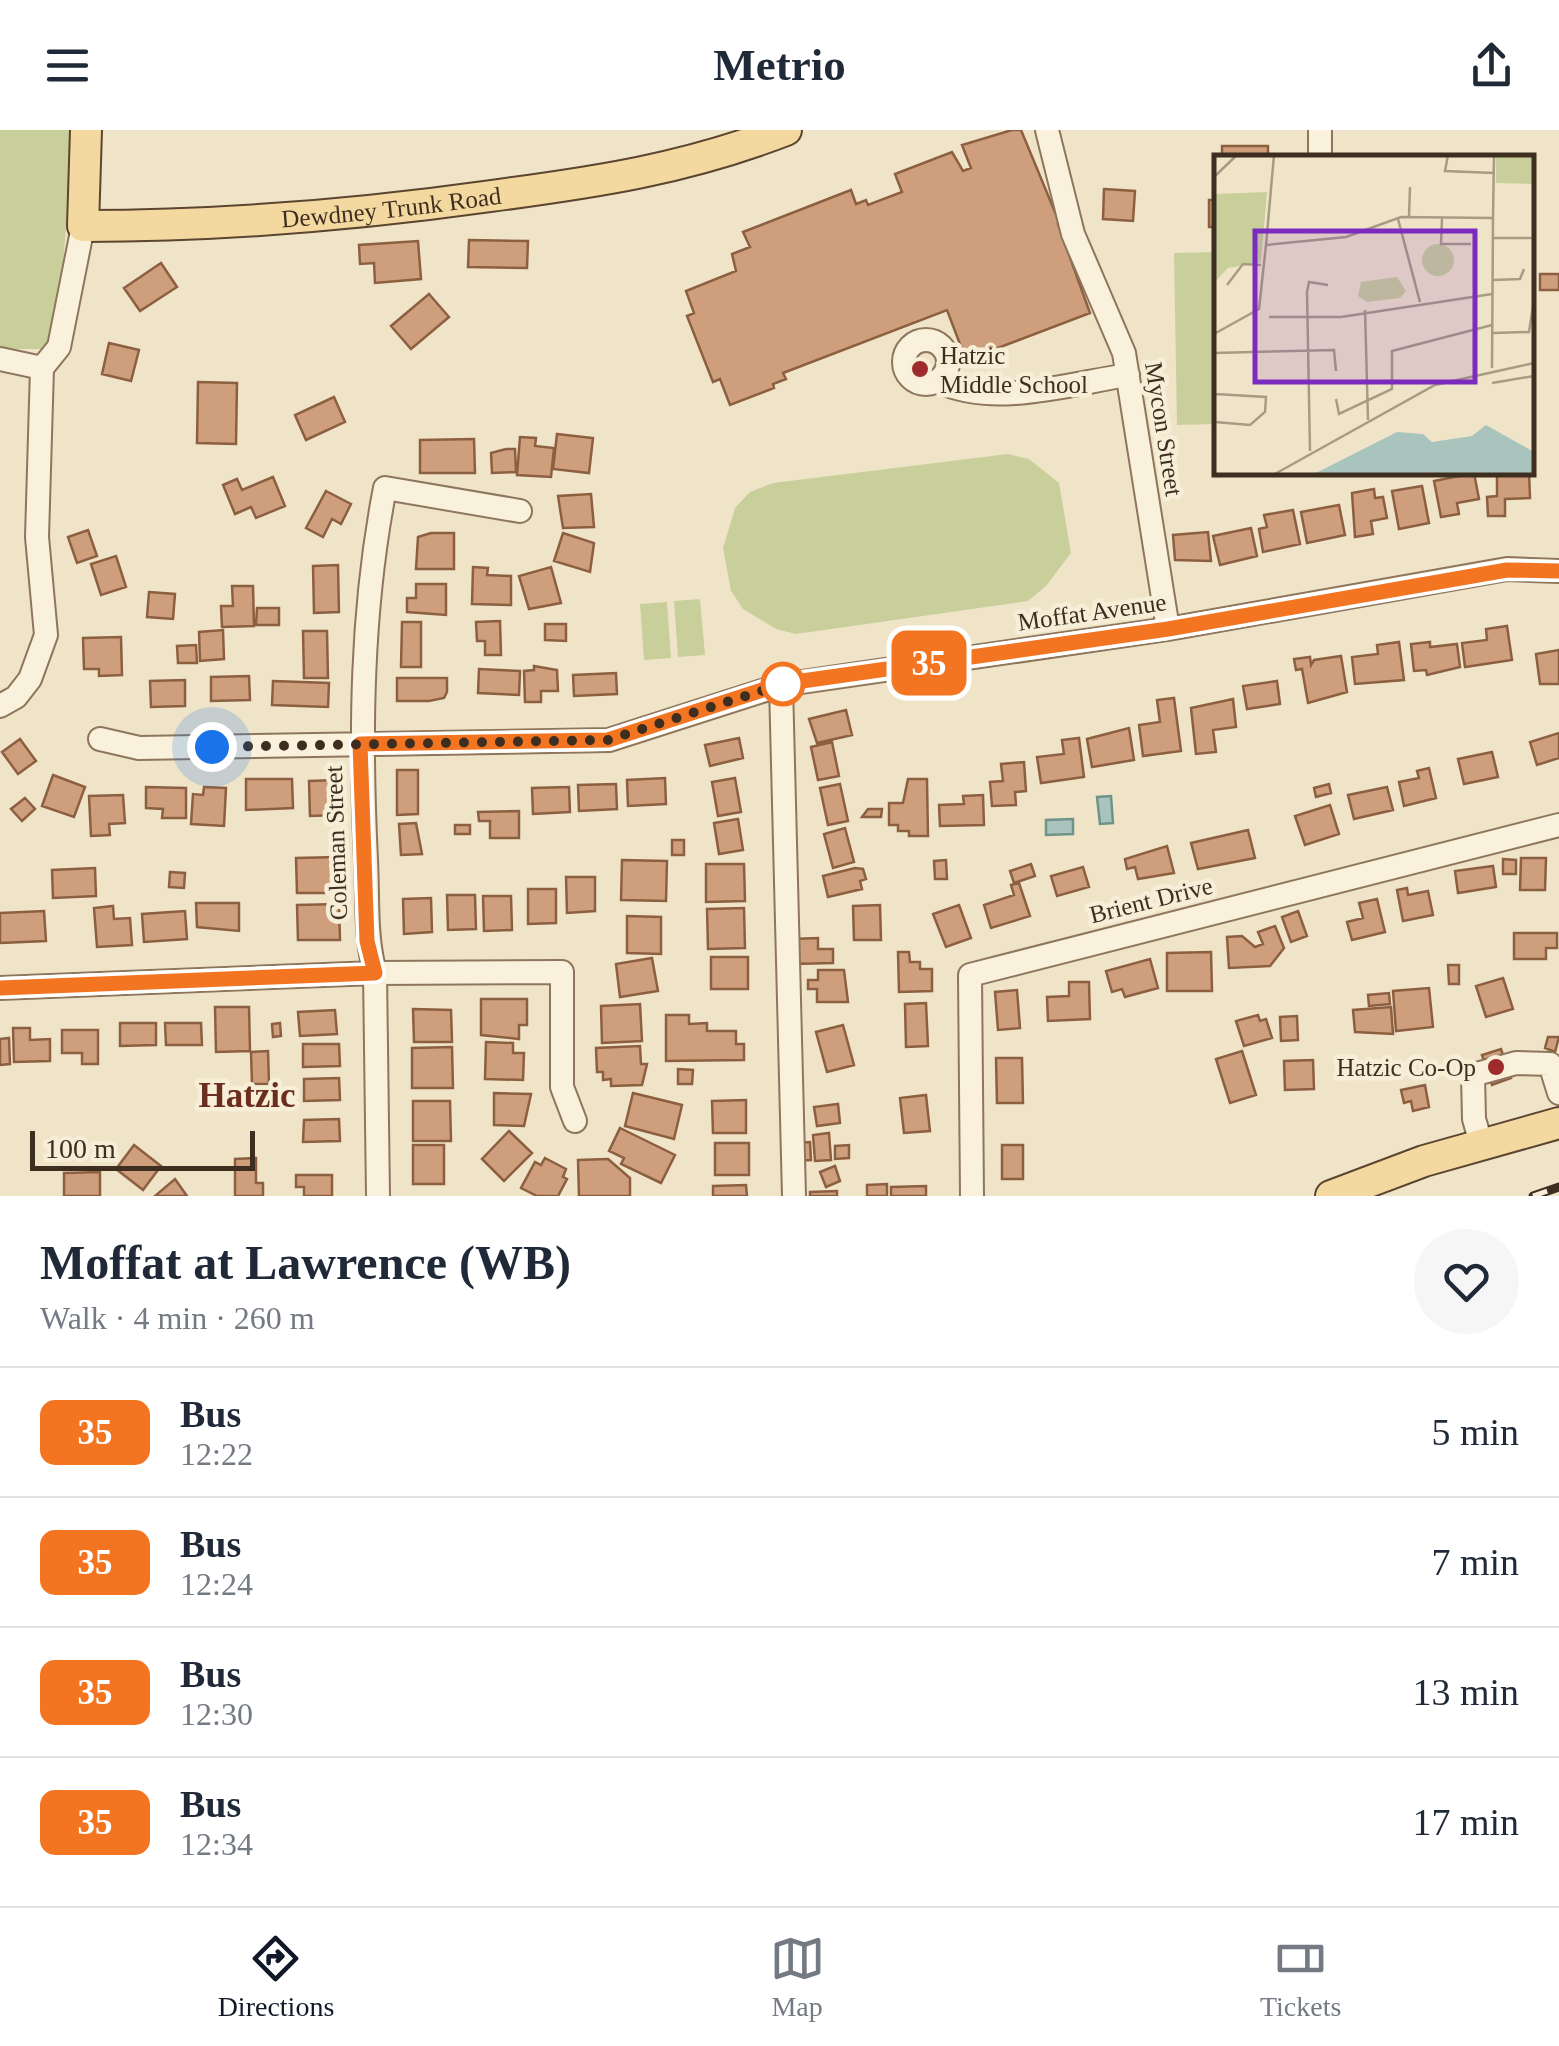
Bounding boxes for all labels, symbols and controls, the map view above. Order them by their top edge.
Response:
icon: menu [40,38,95,93]
icon: share [1464,38,1519,93]
text: Metrio [713,40,846,90]
inset map [1214,155,1534,475]
street label: Dewdney Trunk Road [280,181,503,232]
place label: Hatzic Middle School [940,342,1088,398]
marker: Hatzic Middle School [909,358,931,380]
street label: Mycon Street [1140,360,1188,498]
street label: Moffat Avenue [1016,588,1168,636]
line badge: 35 [884,630,974,696]
text: 35 [912,644,947,683]
unlabelled marker [762,663,804,705]
your location [187,722,237,772]
street label: Coleman Street [320,765,352,921]
street label: Brient Drive [1087,872,1215,928]
place label: Hatzic Co-Op [1336,1054,1476,1081]
marker: Hatzic Co-Op [1485,1056,1507,1078]
district label: Hatzic [198,1076,296,1115]
scale bar [30,1126,255,1170]
text: 100 m [45,1133,116,1164]
button: heart [1414,1229,1519,1334]
text: Moffat at Lawrence (WB) [40,1236,571,1289]
text: Walk · 4 min · 260 m [40,1300,315,1336]
text: Bus [180,1393,241,1435]
text: 5 min [1431,1411,1519,1453]
text: 35 [78,1413,113,1452]
text: 12:22 [180,1436,253,1472]
text: Bus [180,1523,241,1565]
text: 7 min [1431,1541,1519,1583]
text: 35 [78,1543,113,1582]
text: 12:24 [180,1566,253,1602]
text: Bus [180,1653,241,1695]
text: 13 min [1412,1671,1519,1713]
text: 35 [78,1673,113,1712]
text: 12:30 [180,1696,253,1732]
text: Bus [180,1783,241,1825]
text: 17 min [1412,1801,1519,1843]
text: 35 [78,1803,113,1842]
text: 12:34 [180,1826,253,1862]
tab: Directions [218,1931,334,2023]
tab: Map [770,1931,825,2023]
tab: Tickets [1260,1931,1341,2023]

